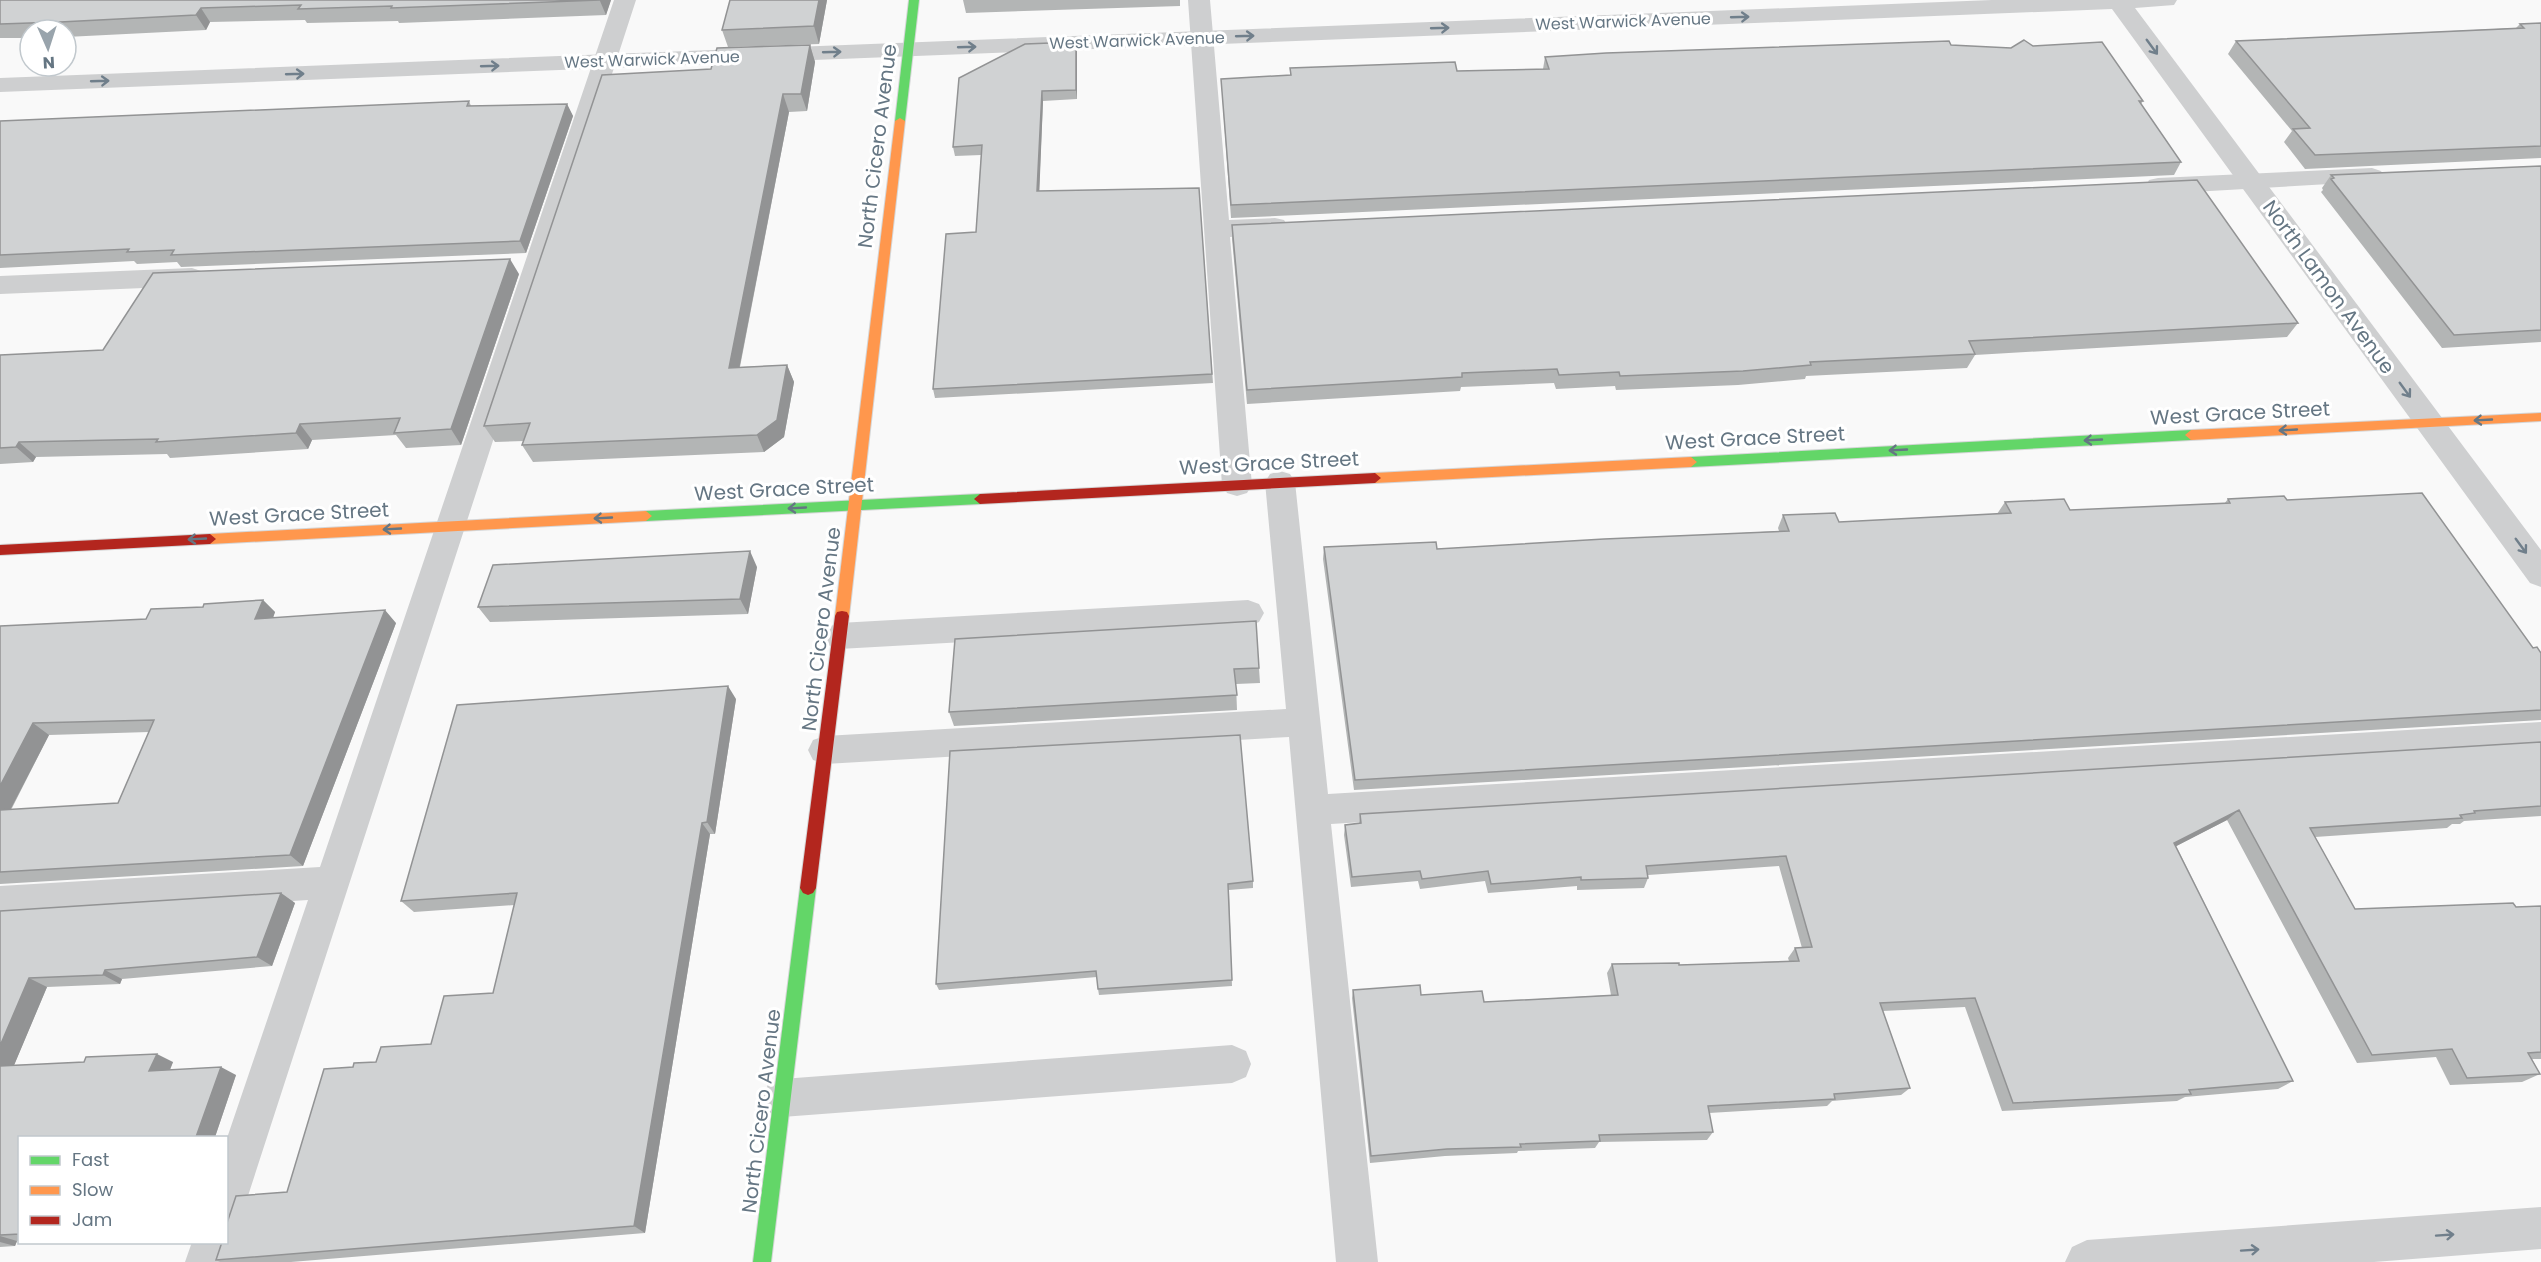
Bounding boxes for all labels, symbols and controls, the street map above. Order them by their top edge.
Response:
street label: West Warwick Avenue [1535,7,1711,36]
one-way arrow [1729,11,1749,22]
north arrow [18,18,78,78]
one-way arrow [1430,23,1450,34]
street label: West Warwick Avenue [1049,26,1225,55]
one-way arrow [1235,31,1255,42]
one-way arrow [2145,39,2158,55]
street label: North Cicero Avenue [851,42,903,250]
one-way arrow [956,42,976,53]
street label: West Warwick Avenue [564,45,740,74]
one-way arrow [821,47,841,58]
text: N [42,51,55,74]
one-way arrow [480,60,500,71]
one-way arrow [285,68,305,79]
one-way arrow [90,76,110,87]
street label: North Lamon Avenue [2256,194,2402,380]
one-way arrow [2399,381,2411,397]
street label: West Grace Street [2149,394,2331,432]
one-way arrow [2473,414,2493,425]
street label: West Grace Street [1664,419,1846,457]
one-way arrow [2278,424,2298,435]
one-way arrow [2084,434,2104,445]
street label: West Grace Street [1178,444,1360,482]
one-way arrow [1889,445,1909,456]
street label: West Grace Street [693,470,875,508]
street label: West Grace Street [208,495,390,533]
one-way arrow [788,502,808,513]
one-way arrow [593,513,613,524]
one-way arrow [383,524,403,535]
street label: North Cicero Avenue [795,525,847,733]
one-way arrow [188,534,208,545]
one-way arrow [2515,538,2527,554]
street label: North Cicero Avenue [735,1007,787,1215]
legend [18,1136,228,1244]
text: Fast [72,1147,109,1172]
text: Slow [72,1177,114,1202]
text: Jam [72,1207,112,1232]
one-way arrow [2434,1229,2454,1240]
one-way arrow [2240,1244,2260,1255]

